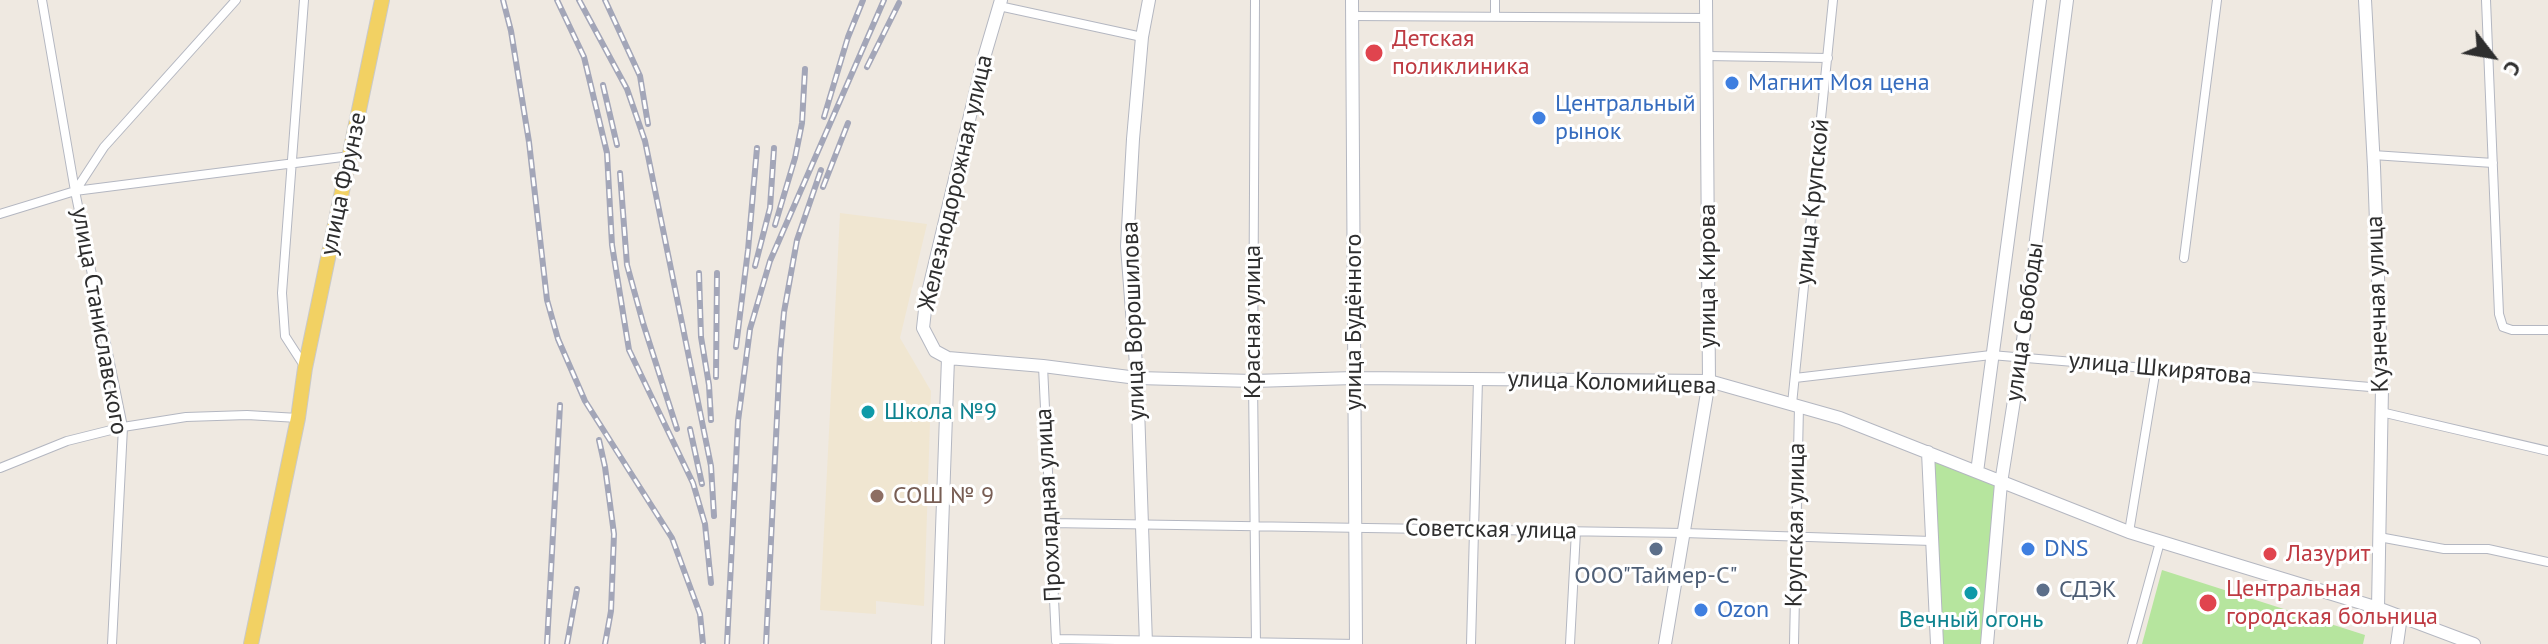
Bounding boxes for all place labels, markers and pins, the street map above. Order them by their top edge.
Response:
place label: Детская поликлиника [1392,25,1530,81]
marker: Детская поликлиника [1363,42,1385,64]
place label: Магнит Моя цена [1748,69,1930,97]
marker: Магнит Моя цена [1723,74,1741,92]
place label: Центральный рынок [1555,90,1696,146]
marker: Центральный рынок [1530,109,1548,127]
place label: Школа №9 [884,398,997,426]
marker: Школа №9 [859,403,877,421]
place label: СОШ № 9 [893,482,994,510]
marker: СОШ № 9 [868,487,886,505]
place label: DNS [2044,535,2089,563]
marker: ООО"Таймер-С" [1647,540,1665,558]
marker: DNS [2019,540,2037,558]
place label: Лазурит [2286,540,2370,568]
marker: Лазурит [2261,545,2279,563]
place label: ООО"Таймер-С" [1574,562,1738,590]
place label: Центральная городская больница [2226,575,2438,631]
place label: СДЭК [2059,576,2117,604]
marker: СДЭК [2034,581,2052,599]
marker: Вечный огонь [1962,584,1980,602]
marker: Центральная городская больница [2197,592,2219,614]
place label: Ozon [1717,596,1769,624]
marker: Ozon [1692,601,1710,619]
place label: Вечный огонь [1899,606,2043,634]

